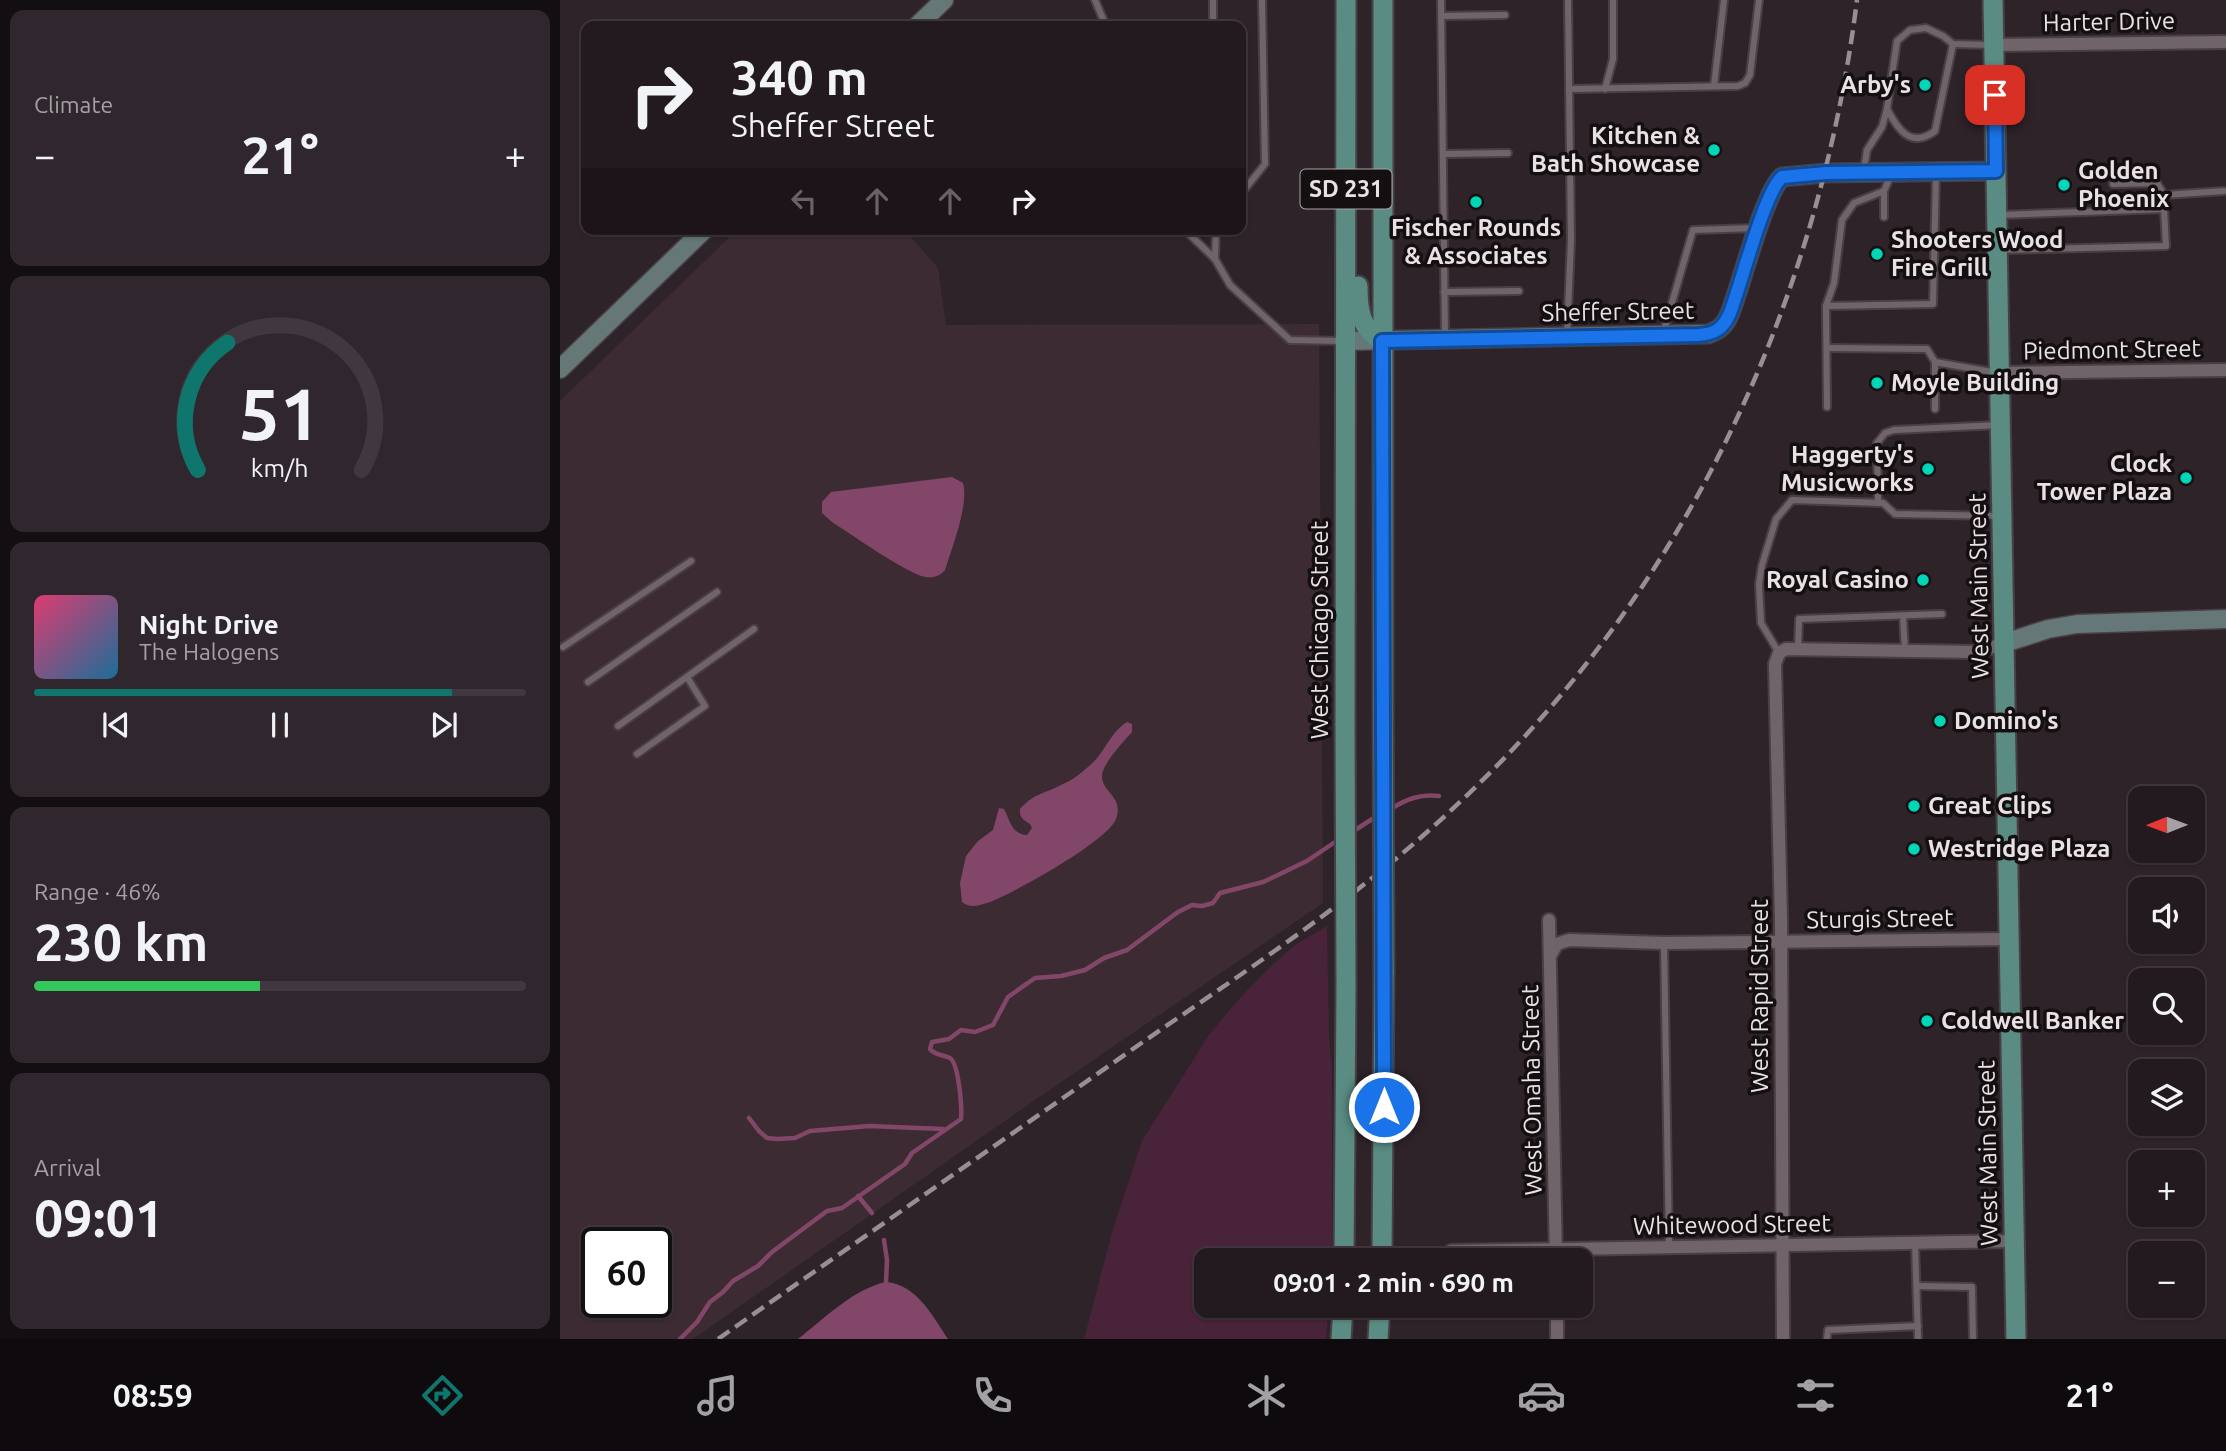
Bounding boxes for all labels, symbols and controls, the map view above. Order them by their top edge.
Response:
street label: Harter Drive [2043,7,2175,36]
icon: right [616,49,707,140]
text: 340 m [731,49,868,104]
pin [1965,65,2025,125]
place label: Arby's [1840,71,1911,98]
icon: arrive [1976,76,2014,114]
marker: Arby's [1917,77,1933,93]
text: Climate [34,92,113,117]
text: Sheffer Street [731,107,935,143]
place label: Kitchen & Bath Showcase [1531,122,1700,177]
text: 21° [241,126,319,184]
text: − [34,134,55,176]
text: + [505,134,526,176]
marker: Kitchen & Bath Showcase [1706,142,1722,158]
place label: Golden Phoenix [2078,157,2169,212]
road number: SD 231 [1300,170,1392,208]
marker: Golden Phoenix [2056,177,2072,193]
icon: left [785,182,823,220]
icon: ahead [858,182,896,220]
icon: ahead [931,182,969,220]
icon: right [1004,182,1042,220]
marker: Fischer Rounds & Associates [1468,194,1484,210]
place label: Fischer Rounds & Associates [1391,214,1561,269]
place label: Shooters Wood Fire Grill [1891,226,2063,281]
marker: Shooters Wood Fire Grill [1869,246,1885,262]
street label: Sheffer Street [1541,297,1695,326]
street label: Piedmont Street [2023,334,2202,365]
place label: Moyle Building [1891,369,2059,396]
text: 51 [239,372,321,454]
marker: Moyle Building [1869,375,1885,391]
place label: Haggerty's Musicworks [1781,441,1914,496]
place label: Clock Tower Plaza [2037,450,2173,505]
text: km/h [251,453,309,481]
marker: Haggerty's Musicworks [1920,461,1936,477]
marker: Clock Tower Plaza [2178,470,2194,486]
street label: West Main Street [1963,492,1994,679]
street label: West Chicago Street [1306,520,1333,739]
place label: Royal Casino [1766,566,1909,593]
marker: Royal Casino [1915,572,1931,588]
text: Night Drive [139,610,279,639]
text: The Halogens [139,639,279,664]
icon: previous [97,706,135,744]
icon: pause [261,706,299,744]
icon: next [425,706,463,744]
place label: Domino's [1954,707,2059,734]
marker: Domino's [1932,713,1948,729]
north arrow [2128,786,2205,863]
map controls [2128,786,2205,1318]
place label: Great Clips [1928,792,2052,819]
marker: Great Clips [1906,798,1922,814]
place label: Westridge Plaza [1928,835,2110,862]
marker: Westridge Plaza [1906,841,1922,857]
button: sound [2128,877,2205,954]
text: Range · 46% [34,879,161,904]
street label: West Rapid Street [1746,898,1773,1093]
street label: Sturgis Street [1806,904,1954,933]
text: 230 km [34,913,208,971]
button: search [2128,968,2205,1045]
street label: West Omaha Street [1516,984,1547,1196]
place label: Coldwell Banker [1941,1007,2124,1034]
marker: Coldwell Banker [1919,1013,1935,1029]
street label: West Main Street [1972,1059,2003,1246]
button: layers [2128,1059,2205,1136]
position arrow [1347,1070,1421,1144]
button: + [2128,1150,2205,1227]
text: Arrival [34,1155,101,1180]
text: 09:01 [34,1189,164,1247]
street label: Whitewood Street [1633,1209,1832,1240]
speed limit sign: 60 [581,1227,672,1318]
button: − [2128,1241,2205,1318]
text: 09:01 · 2 min · 690 m [1273,1268,1514,1297]
icon: directions [418,1371,467,1420]
icon: music [693,1371,742,1420]
icon: phone [968,1371,1017,1420]
icon: climate [1242,1371,1291,1420]
icon: car [1517,1371,1566,1420]
icon: filters [1791,1371,1840,1420]
text: 08:59 [113,1377,193,1413]
text: 21° [2066,1377,2113,1413]

